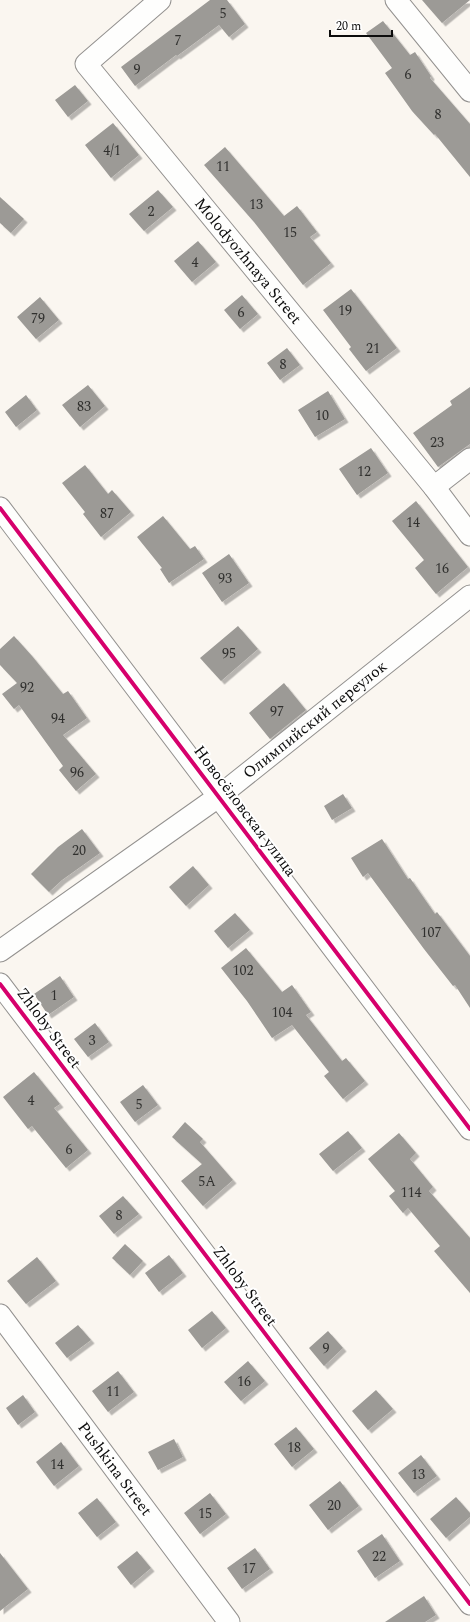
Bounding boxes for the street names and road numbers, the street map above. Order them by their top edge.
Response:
street label: Molodyozhnaya Street [189,192,308,330]
street label: Олимпийский переулок [238,655,392,785]
street label: Новосёловская улица [188,740,302,882]
street label: Zhloby Street [11,983,88,1074]
street label: Zhloby Street [207,1241,284,1332]
street label: Pushkina Street [72,1417,158,1521]

